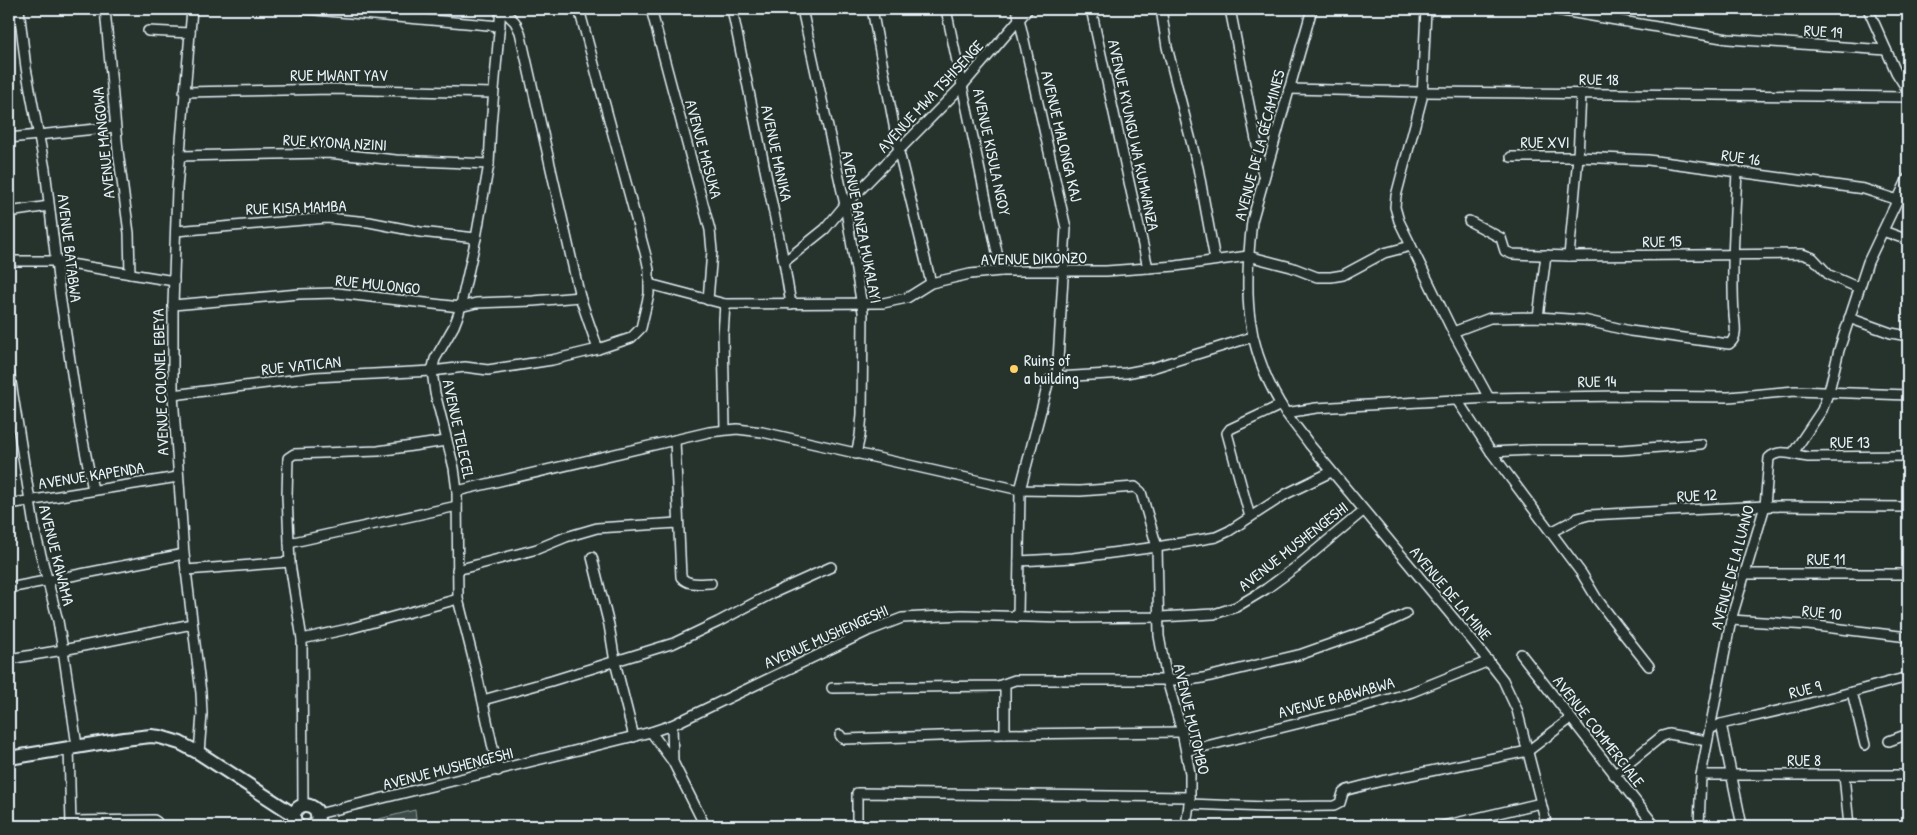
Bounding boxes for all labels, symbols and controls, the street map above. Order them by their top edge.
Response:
street label: RUE 19 [1803,19,1843,43]
street label: AVENUE MWA TSHISENGE [872,35,988,157]
street label: AVENUE KYUNGU WA KUMWANZA [1103,37,1165,233]
street label: RUE MWANT YAV [290,64,388,86]
street label: AVENUE DE LA GÉCAMINES [1228,67,1290,223]
street label: AVENUE MALONGA KAJ [1036,68,1088,204]
street label: RUE 18 [1579,68,1619,90]
street label: AVENUE MANGOWA [86,86,120,200]
street label: AVENUE KISULA NGOY [968,86,1016,218]
street label: AVENUE MASUKA [680,97,728,201]
street label: AVENUE MANIKA [756,103,798,203]
street label: RUE KYONA NZINI [283,128,387,156]
street label: RUE XVI [1520,131,1570,153]
street label: RUE 16 [1720,143,1762,171]
street label: AVENUE BANZA MUKALAYI [836,149,888,305]
street label: AVENUE BATABWA [52,193,88,304]
street label: RUE KISA MAMBA [245,194,347,220]
street label: RUE 15 [1642,230,1682,252]
street label: AVENUE DIKONZO [981,246,1087,270]
street label: RUE MULONGO [335,269,422,299]
street label: AVENUE COLONEL EBEYA [146,308,174,456]
place label: Ruins of a building [1024,349,1079,389]
street label: RUE VATICAN [260,350,342,380]
marker: Ruins of a building [1008,363,1020,375]
street label: RUE 14 [1577,370,1617,392]
street label: AVENUE TELECEL [438,377,480,481]
street label: RUE 13 [1830,431,1870,453]
street label: AVENUE KAPENDA [37,456,146,494]
street label: RUE 12 [1676,483,1718,507]
street label: AVENUE MUSHENGESHI [1233,496,1353,596]
street label: AVENUE KAWAMA [34,502,80,608]
street label: AVENUE DE LA LUANO [1705,502,1759,632]
street label: AVENUE DE LA MINE [1405,541,1497,645]
street label: RUE 11 [1807,548,1845,570]
street label: AVENUE MUSHENGESHI [760,599,892,673]
street label: RUE 10 [1801,599,1843,625]
street label: AVENUE MUTOMBO [1169,661,1215,777]
street label: AVENUE BABWABWA [1275,671,1397,723]
street label: AVENUE COMMERCIALE [1548,671,1650,791]
street label: RUE 9 [1786,674,1824,704]
street label: AVENUE MUSHENGESHI [380,741,516,795]
street label: RUE 8 [1787,749,1821,771]

